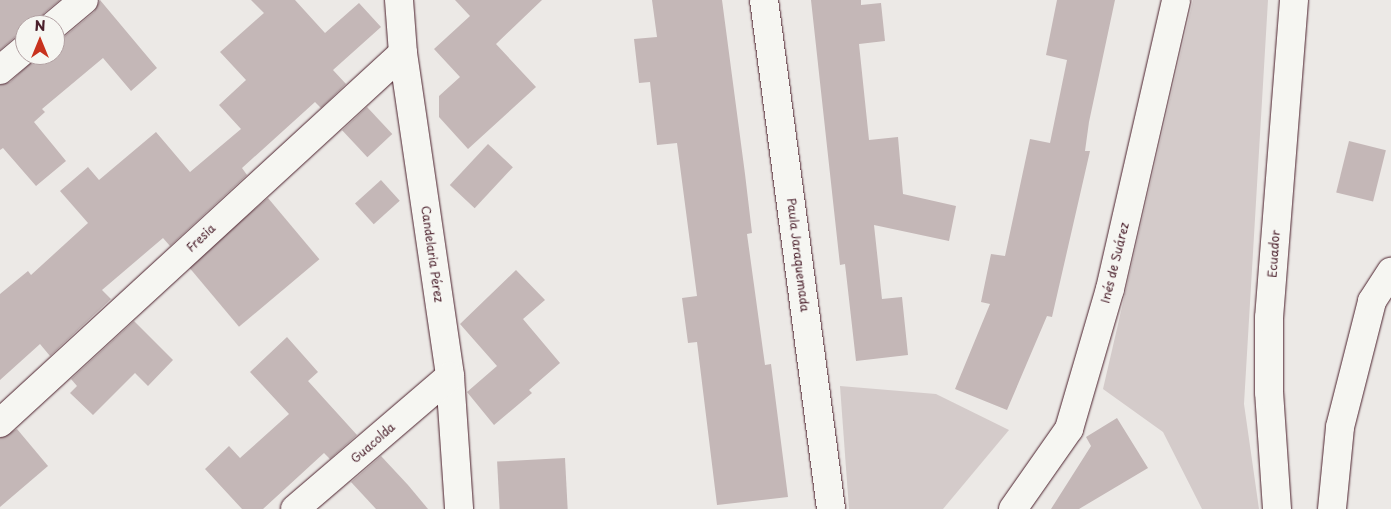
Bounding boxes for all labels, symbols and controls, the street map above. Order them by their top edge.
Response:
north arrow [15,15,65,65]
text: N [34,15,46,36]
street label: Paula Jaraquemada [784,197,812,313]
street label: Candelaria Pérez [418,205,446,303]
street label: Fresia [184,221,218,255]
street label: Inés de Suárez [1098,221,1132,305]
street label: Ecuador [1265,230,1283,278]
street label: Guacolda [348,420,398,466]

